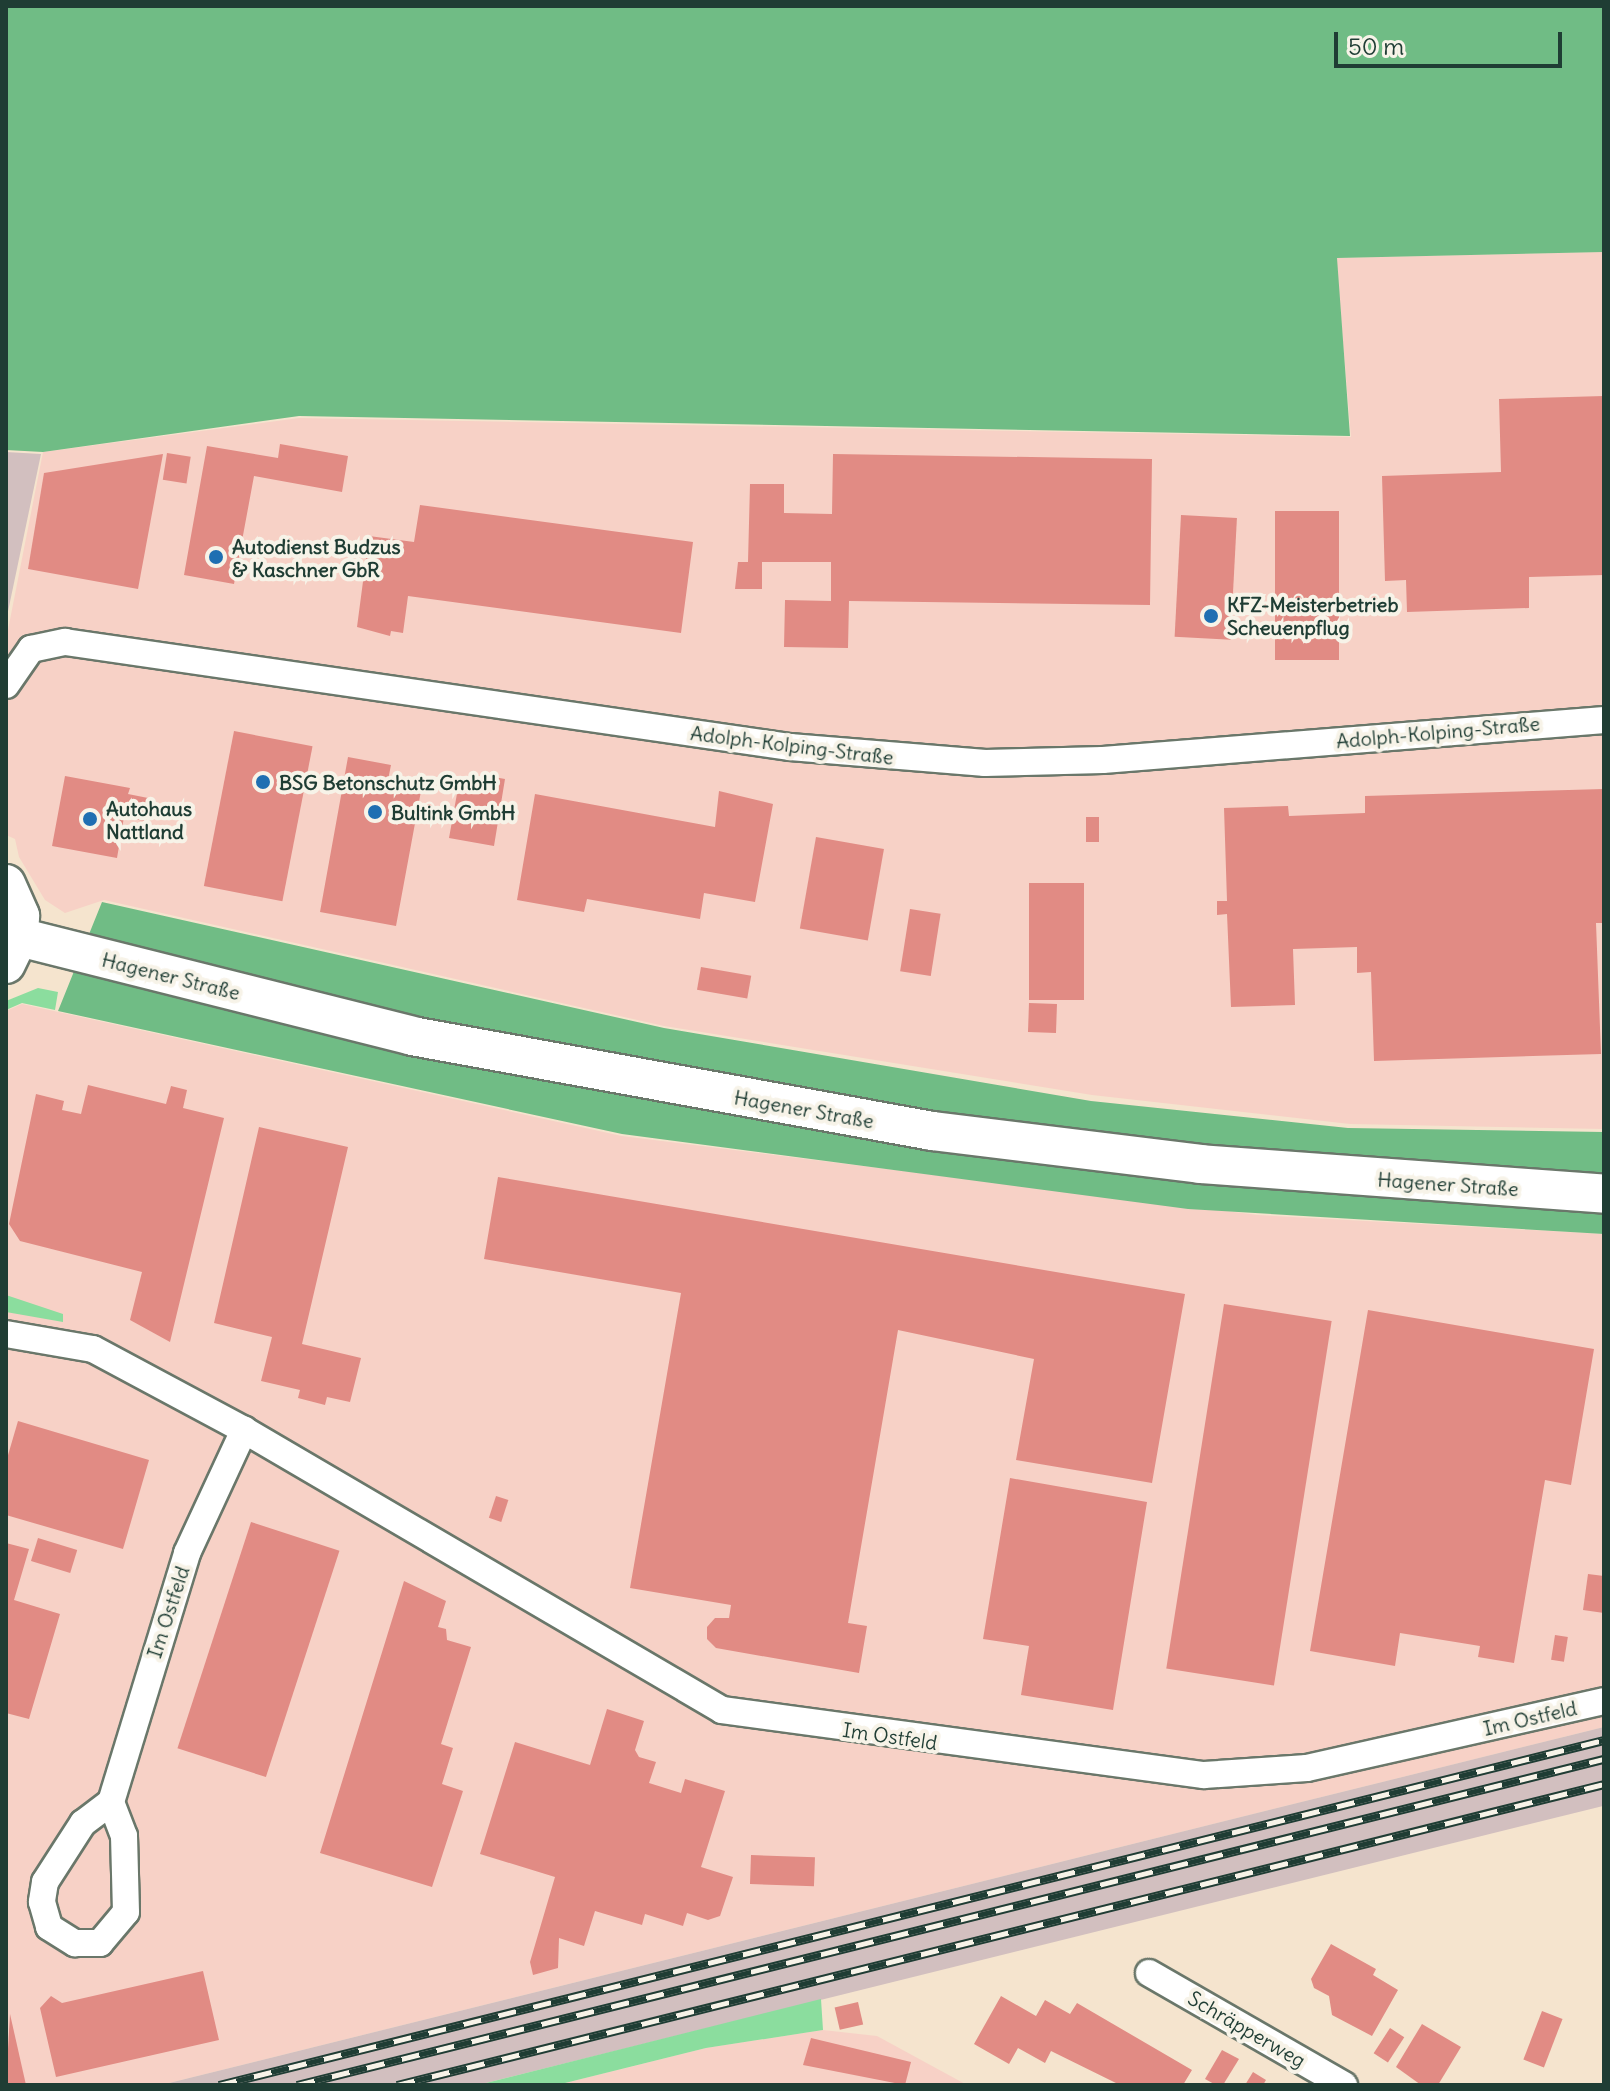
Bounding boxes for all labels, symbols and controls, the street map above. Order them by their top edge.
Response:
scale bar [1338,16,1566,66]
text: 50 m [1348,31,1404,61]
place label: Autodienst Budzus & Kaschner GbR [232,534,400,581]
marker: Autodienst Budzus & Kaschner GbR [207,548,225,566]
place label: KFZ-Meisterbetrieb Scheuenpflug [1227,592,1398,639]
marker: KFZ-Meisterbetrieb Scheuenpflug [1202,607,1220,625]
street label: Adolph-Kolping-Straße [1335,711,1541,753]
street label: Adolph-Kolping-Straße [689,721,895,769]
place label: BSG Betonschutz GmbH [279,770,497,794]
marker: BSG Betonschutz GmbH [254,773,272,791]
place label: Autohaus Nattland [106,796,192,843]
place label: Bultink GmbH [391,800,515,824]
marker: Bultink GmbH [366,803,384,821]
marker: Autohaus Nattland [81,810,99,828]
street label: Hagener Straße [99,947,243,1005]
street label: Hagener Straße [732,1085,876,1133]
street label: Hagener Straße [1377,1167,1519,1201]
street label: Im Ostfeld [142,1563,194,1661]
street label: Im Ostfeld [1481,1696,1579,1740]
street label: Im Ostfeld [841,1717,939,1755]
street label: Schräpperweg [1184,1986,1310,2072]

